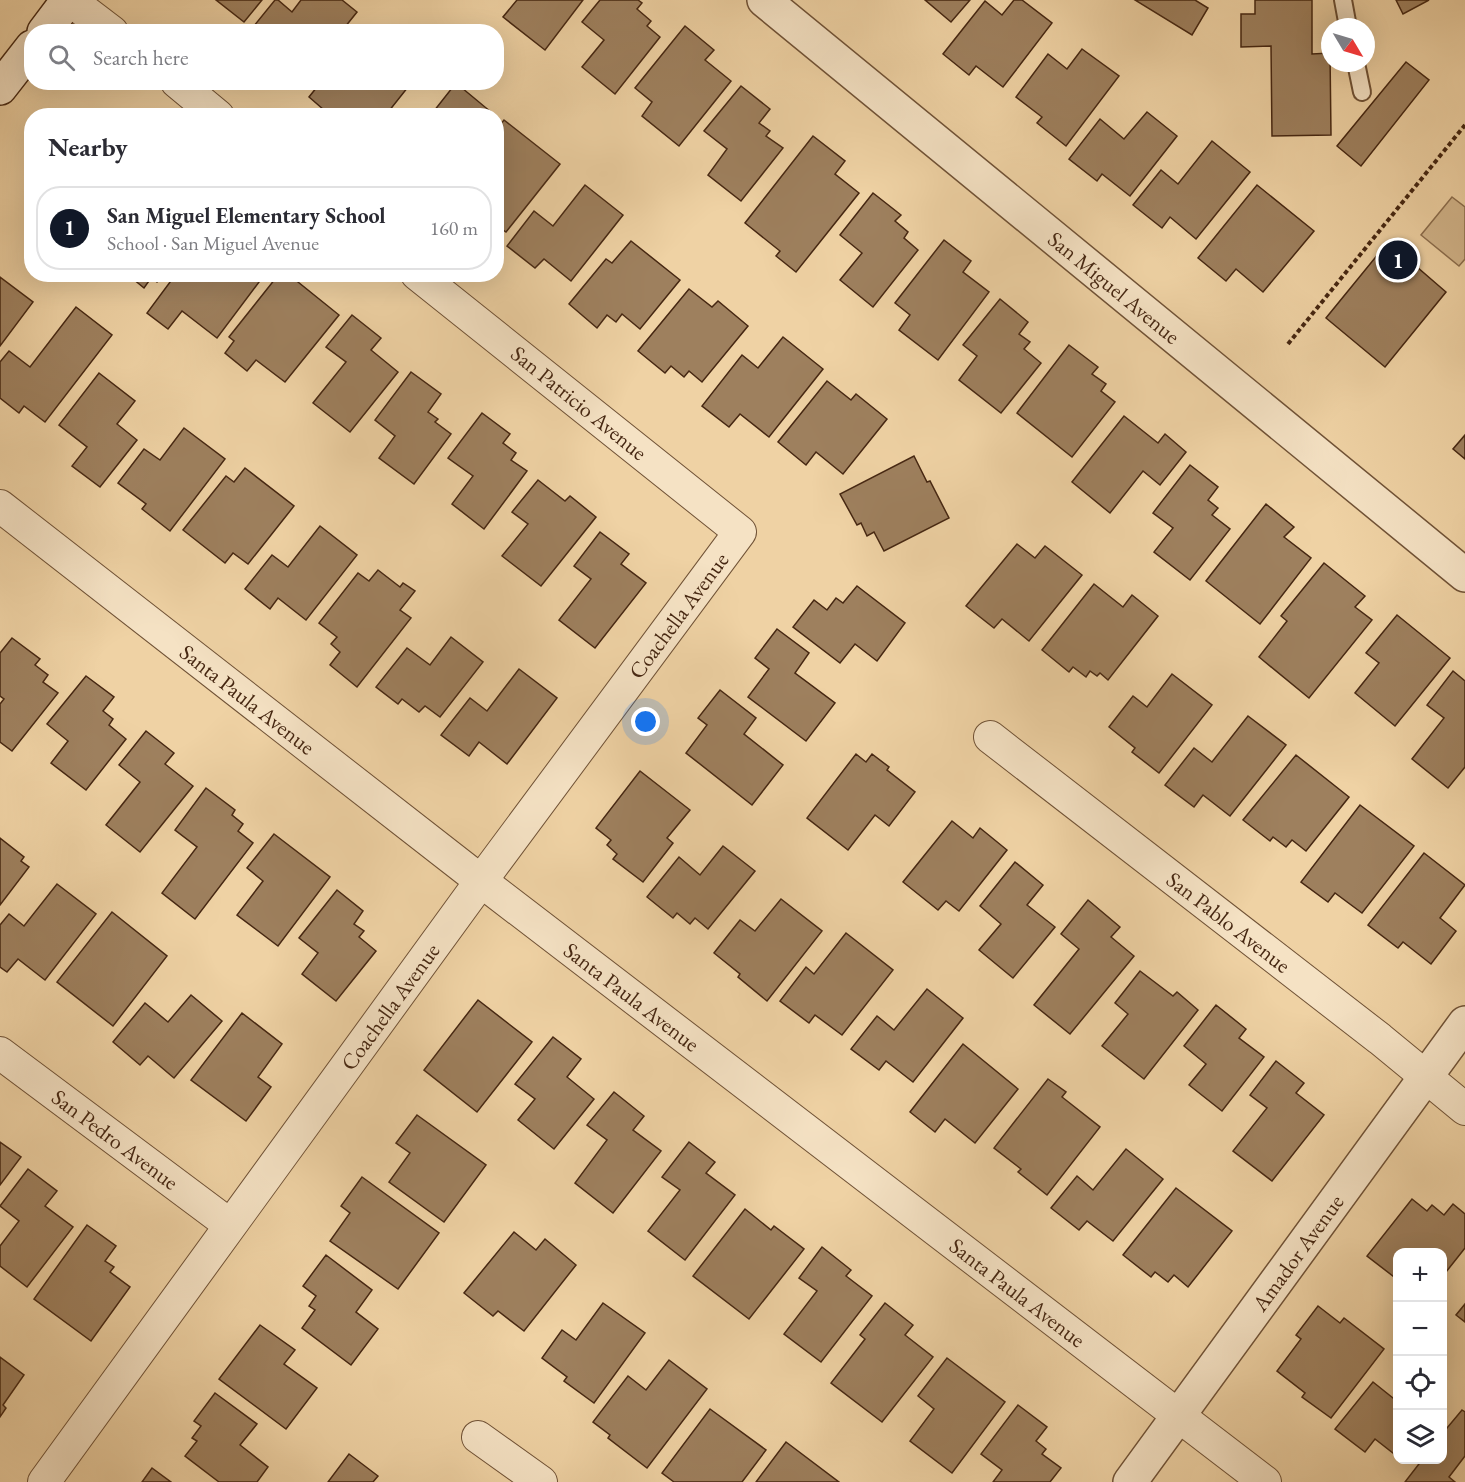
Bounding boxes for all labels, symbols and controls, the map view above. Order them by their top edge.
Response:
north arrow [1321,18,1375,72]
search box [24,24,504,90]
icon: search [45,41,78,74]
text: Search here [93,43,188,72]
text: Nearby [48,130,128,164]
text: San Miguel Elementary School [107,201,386,230]
text: 1 [64,215,75,241]
text: 160 m [430,215,478,241]
street label: San Miguel Avenue [1042,224,1187,350]
text: School · San Miguel Avenue [107,230,319,256]
pin: 1 [1378,238,1418,282]
street label: San Patricio Avenue [505,339,653,467]
street label: Coachella Avenue [622,546,735,684]
street label: Santa Paula Avenue [174,637,321,761]
your location [631,707,660,736]
street label: San Pablo Avenue [1161,865,1297,979]
street label: Santa Paula Avenue [558,935,706,1058]
street label: Coachella Avenue [334,937,446,1076]
street label: San Pedro Avenue [46,1082,185,1196]
street label: Amador Avenue [1244,1188,1350,1318]
street label: Santa Paula Avenue [944,1231,1092,1354]
map controls [1393,1248,1447,1464]
button: + [1393,1248,1447,1302]
button: − [1393,1302,1447,1356]
button: locate [1393,1356,1447,1410]
button: layers [1393,1410,1447,1464]

